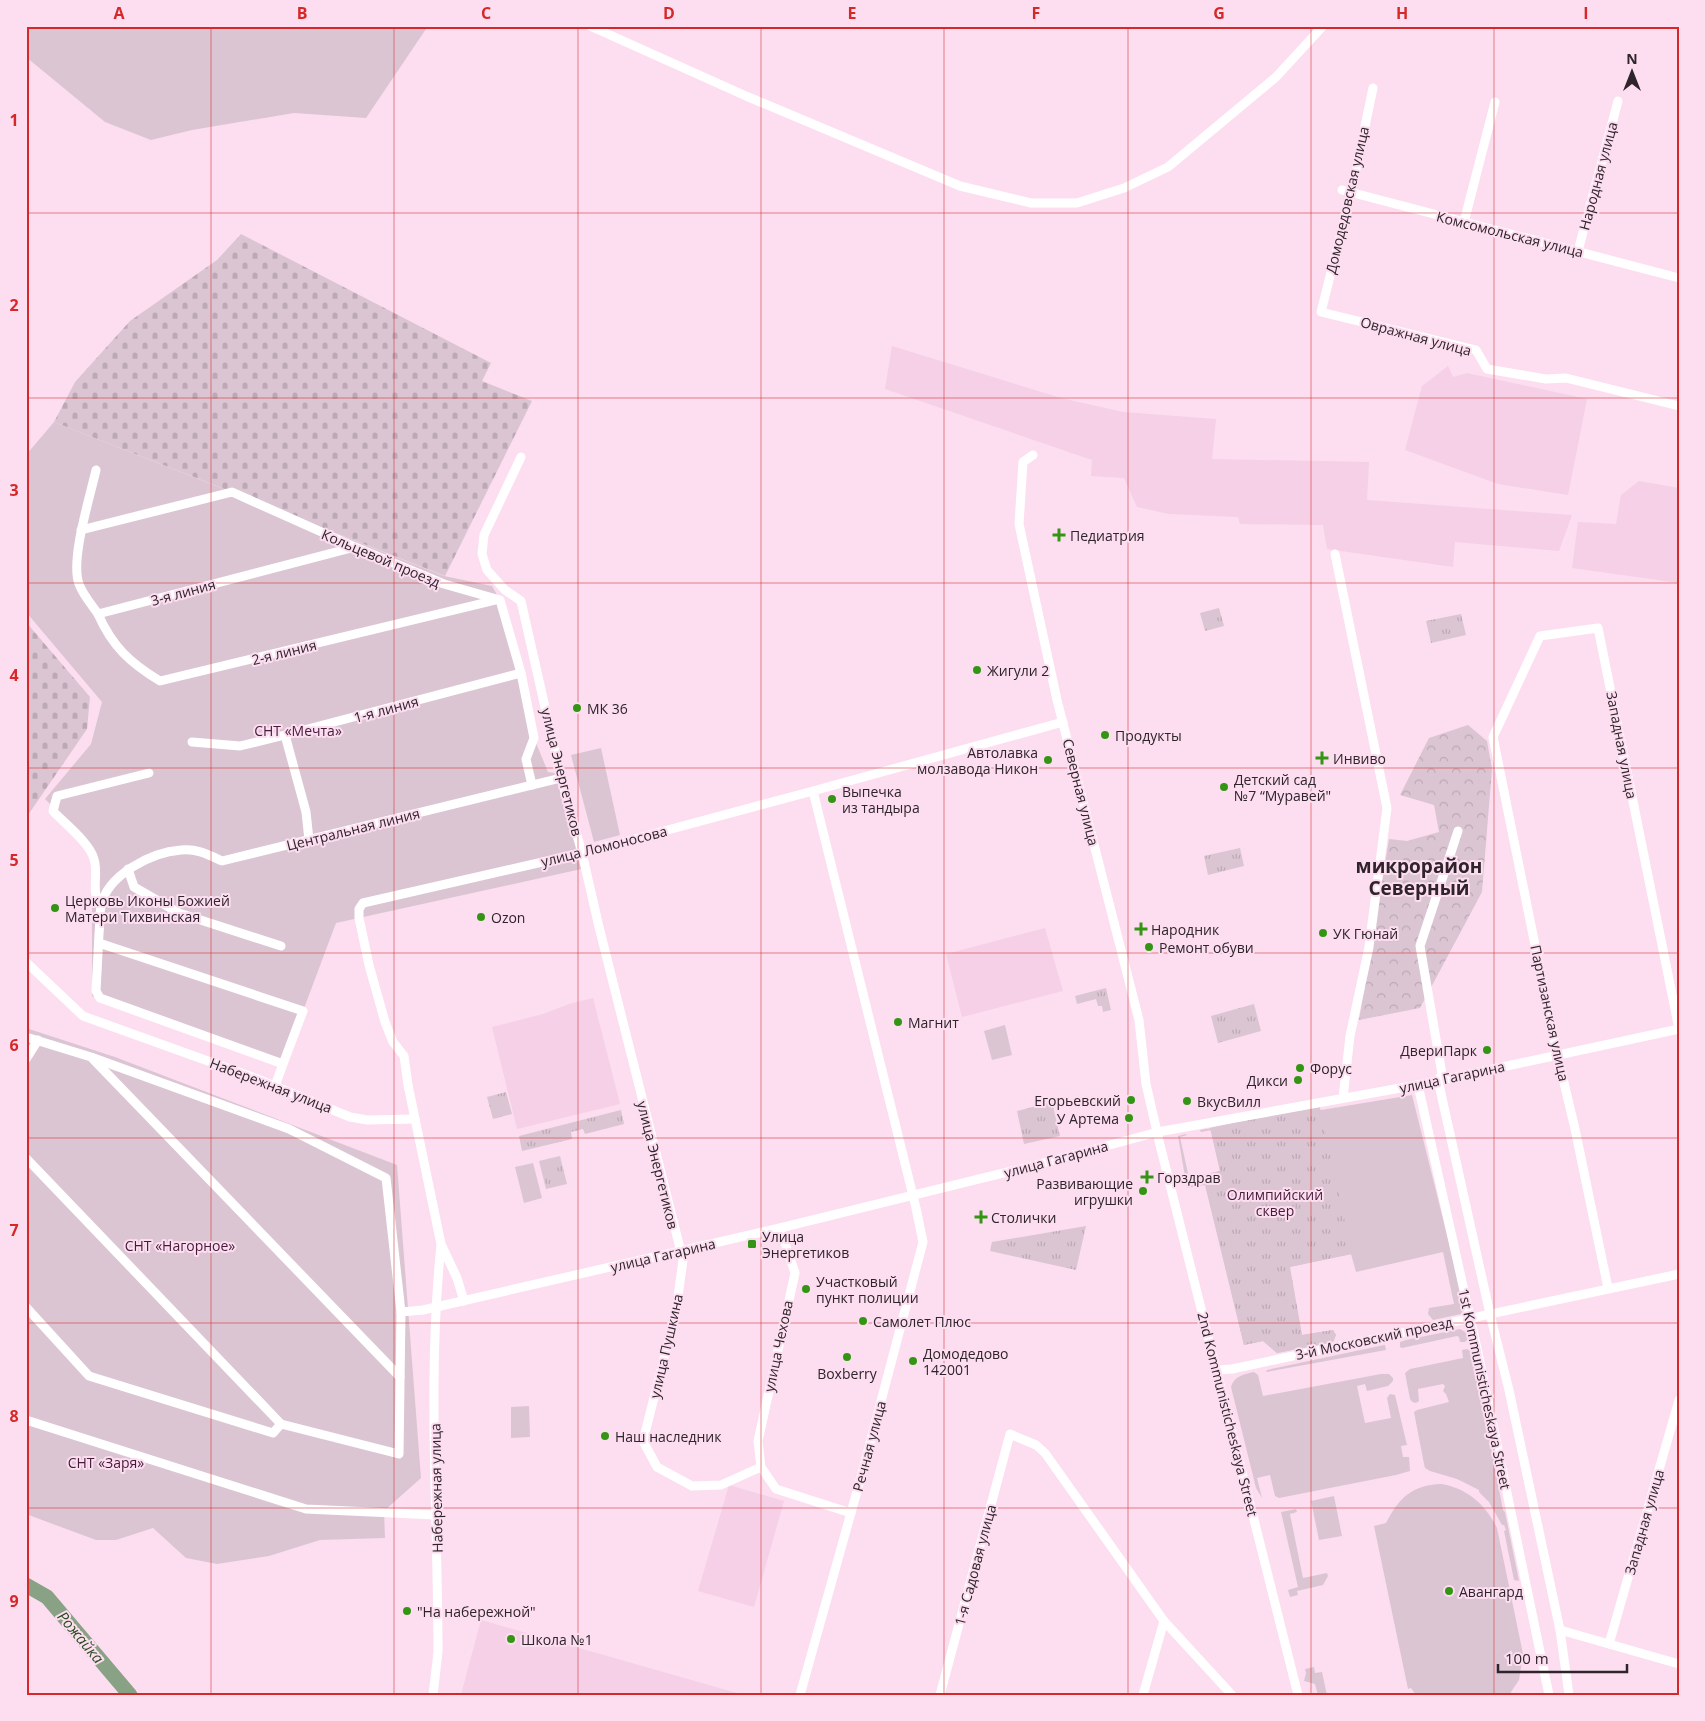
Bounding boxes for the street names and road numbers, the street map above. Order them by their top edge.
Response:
street label: Народная улица [1574,120,1622,232]
street label: Домодедовская улица [1321,124,1373,276]
street label: Комсомольская улица [1434,207,1586,261]
street label: Овражная улица [1358,312,1474,360]
street label: Кольцевой проезд [319,524,443,592]
street label: 3-я линия [149,574,217,610]
street label: 2-я линия [250,635,318,669]
street label: Западная улица [1602,690,1642,800]
street label: 1-я линия [352,691,420,727]
street label: улица Энергетиков [537,706,587,838]
street label: Северная улица [1059,737,1103,847]
street label: Центральная линия [284,803,422,855]
street label: улица Ломоносова [539,821,669,871]
street label: Партизанская улица [1526,943,1574,1083]
street label: Набережная улица [207,1053,335,1117]
street label: улица Гагарина [1398,1057,1506,1097]
street label: улица Энергетиков [633,1099,683,1231]
street label: улица Гагарина [1002,1136,1110,1182]
street label: улица Гагарина [609,1234,717,1276]
street label: 1st Kommunisticheskaya Street [1454,1287,1516,1491]
street label: улица Пушкина [645,1292,687,1400]
street label: улица Чехова [759,1298,797,1394]
street label: 2nd Kommunisticheskaya Street [1193,1310,1263,1518]
street label: 3-й Московский проезд [1294,1312,1454,1364]
street label: Речная улица [848,1398,890,1494]
street label: Набережная улица [425,1423,447,1553]
street label: Западная улица [1620,1467,1668,1577]
street label: 1-я Садовая улица [950,1502,1000,1628]

